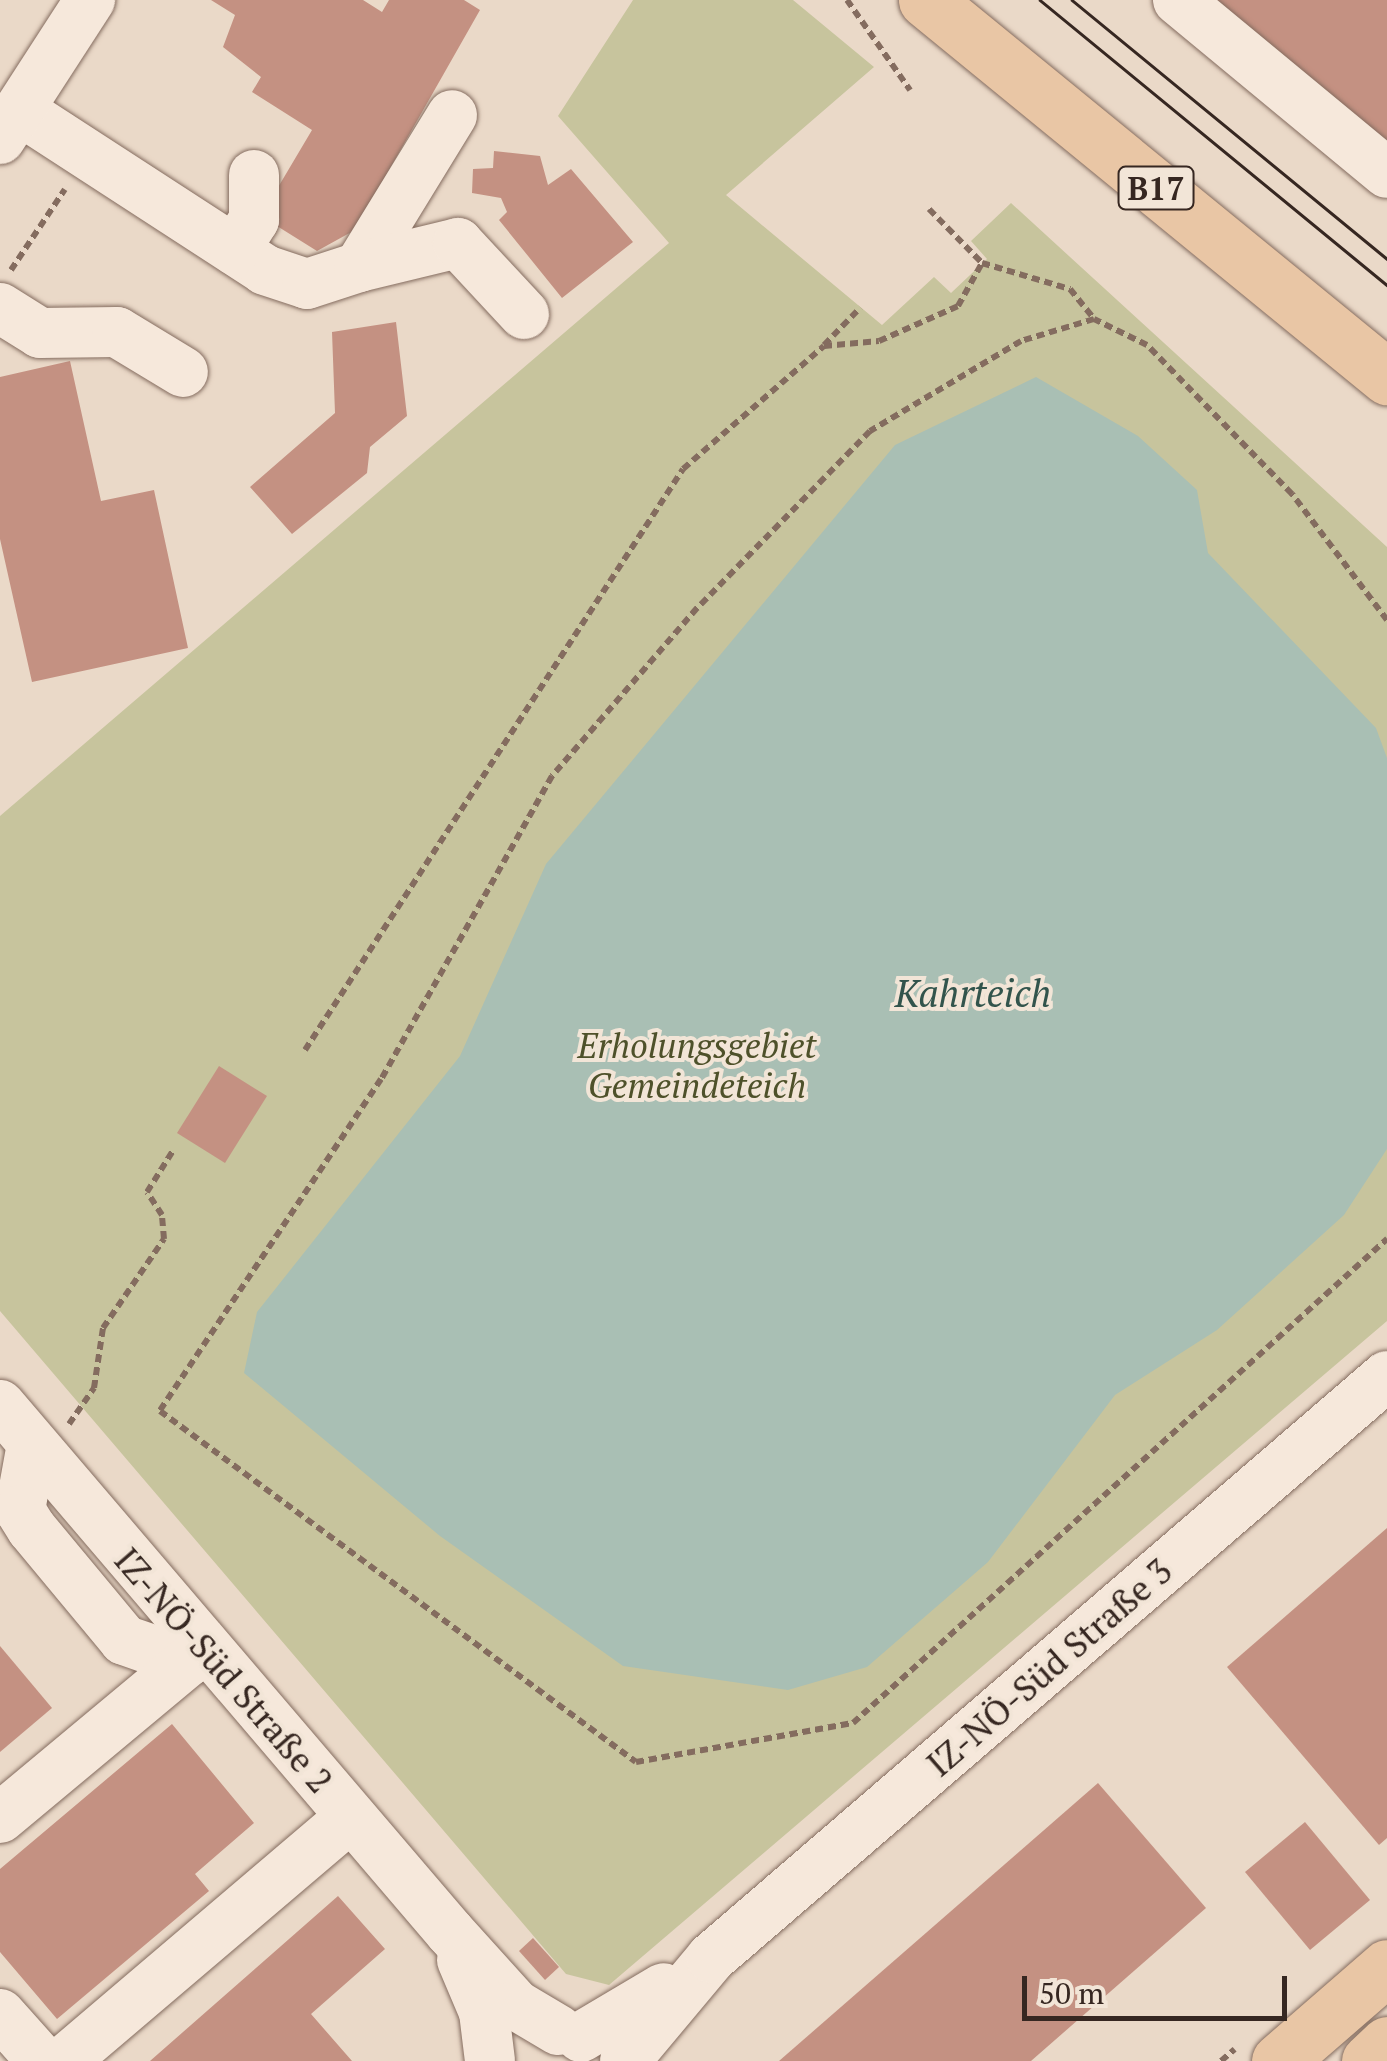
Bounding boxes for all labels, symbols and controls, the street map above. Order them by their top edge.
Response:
road number: B17 [1116,161,1196,215]
water label: Kahrteich [895,971,1051,1017]
park label: Erholungsgebiet Gemeindeteich [578,1024,816,1106]
street label: IZ-NÖ-Süd Straße 2 [106,1539,342,1801]
street label: IZ-NÖ-Süd Straße 3 [918,1549,1180,1785]
scale bar [1027,1956,1292,2018]
text: 50 m [1039,1973,1104,2013]

